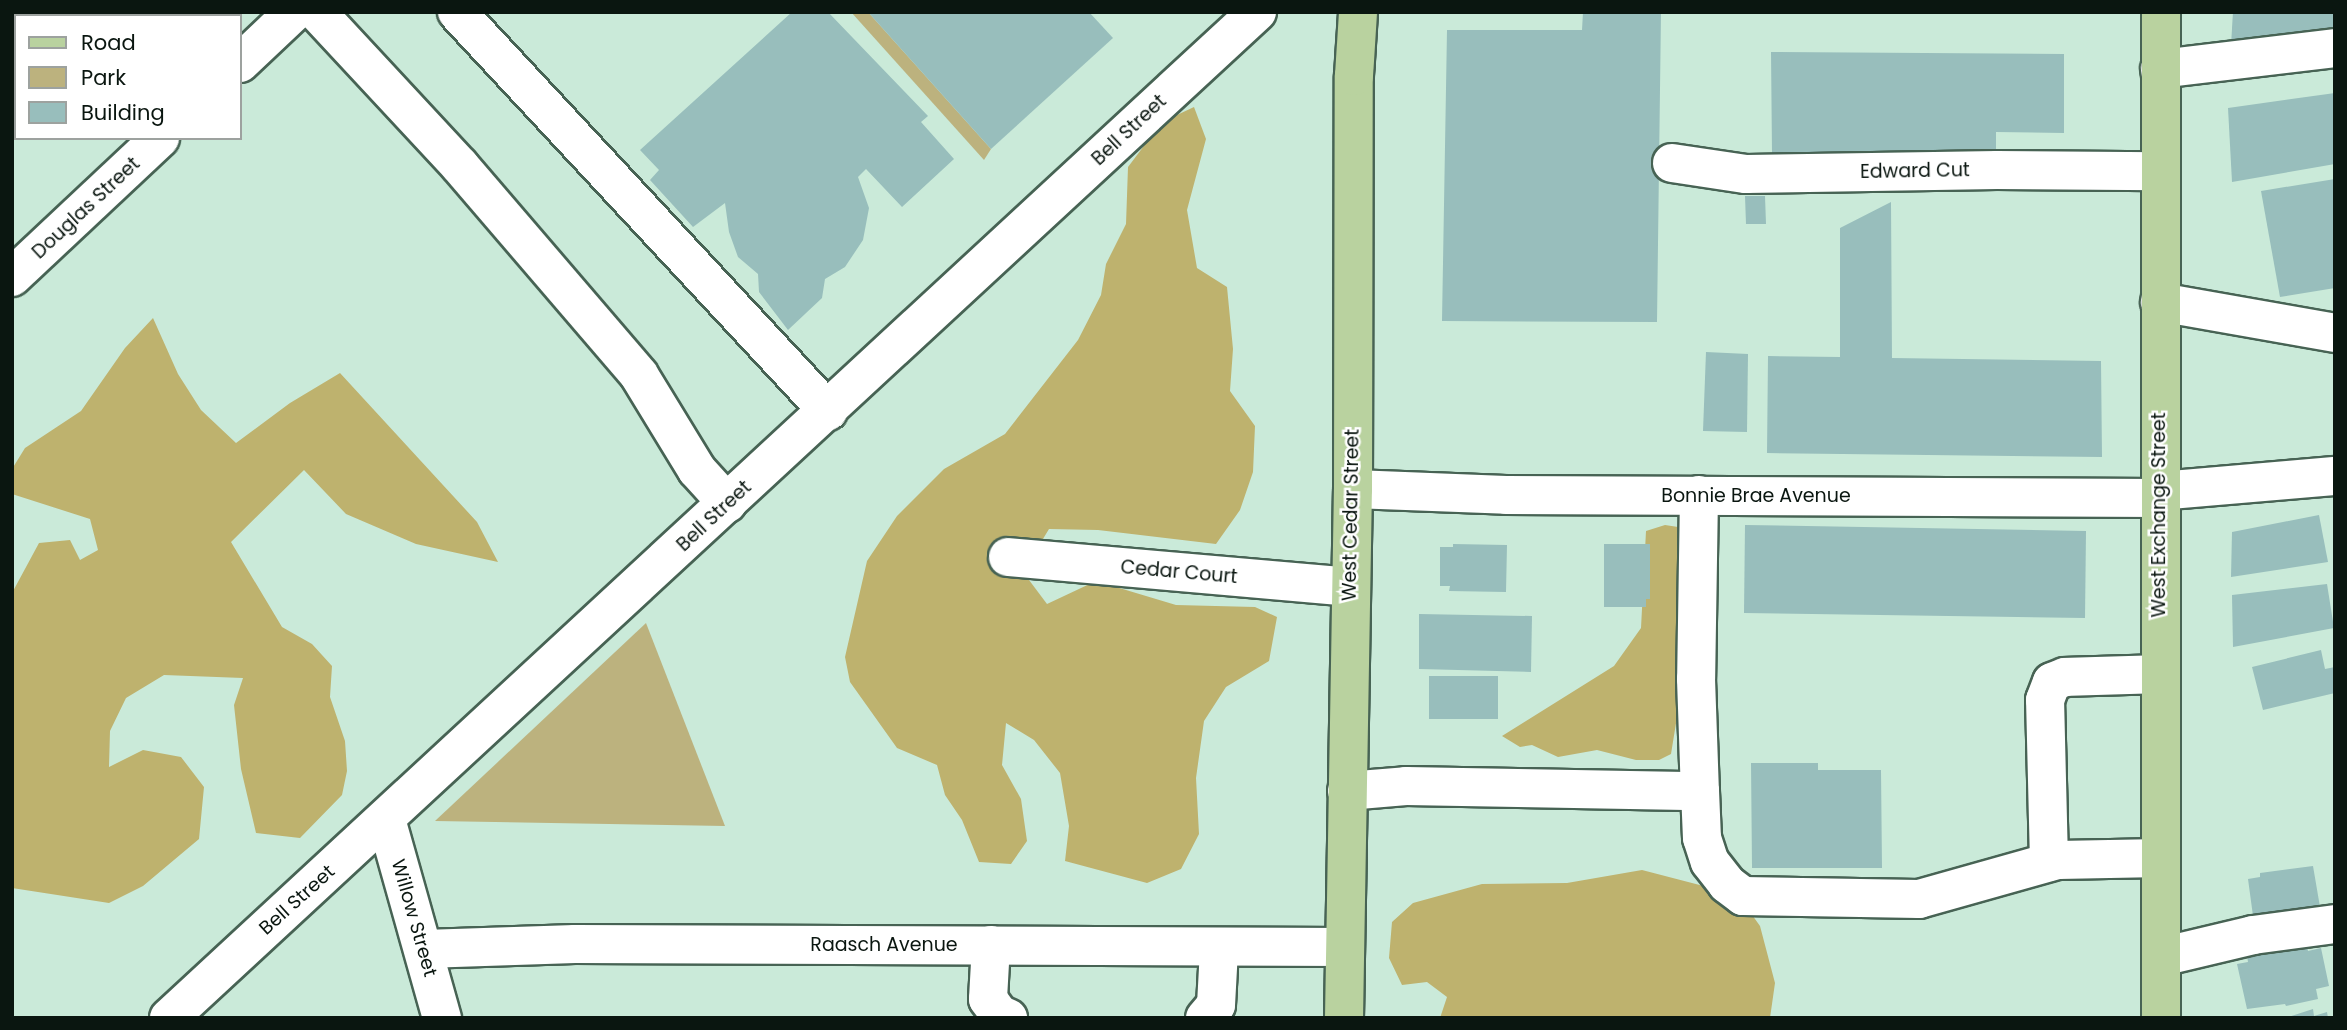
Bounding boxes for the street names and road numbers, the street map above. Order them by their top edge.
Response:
street label: Bell Street [1087,90,1171,170]
street label: Douglas Street [27,152,145,264]
street label: Edward Cut [1860,159,1970,183]
street label: West Exchange Street [2148,412,2170,618]
street label: West Cedar Street [1338,429,1364,601]
street label: Bell Street [672,476,756,556]
street label: Bonnie Brae Avenue [1661,485,1851,507]
street label: Cedar Court [1120,556,1238,588]
street label: Willow Street [386,857,442,979]
street label: Bell Street [255,860,339,940]
street label: Raasch Avenue [810,934,958,956]

